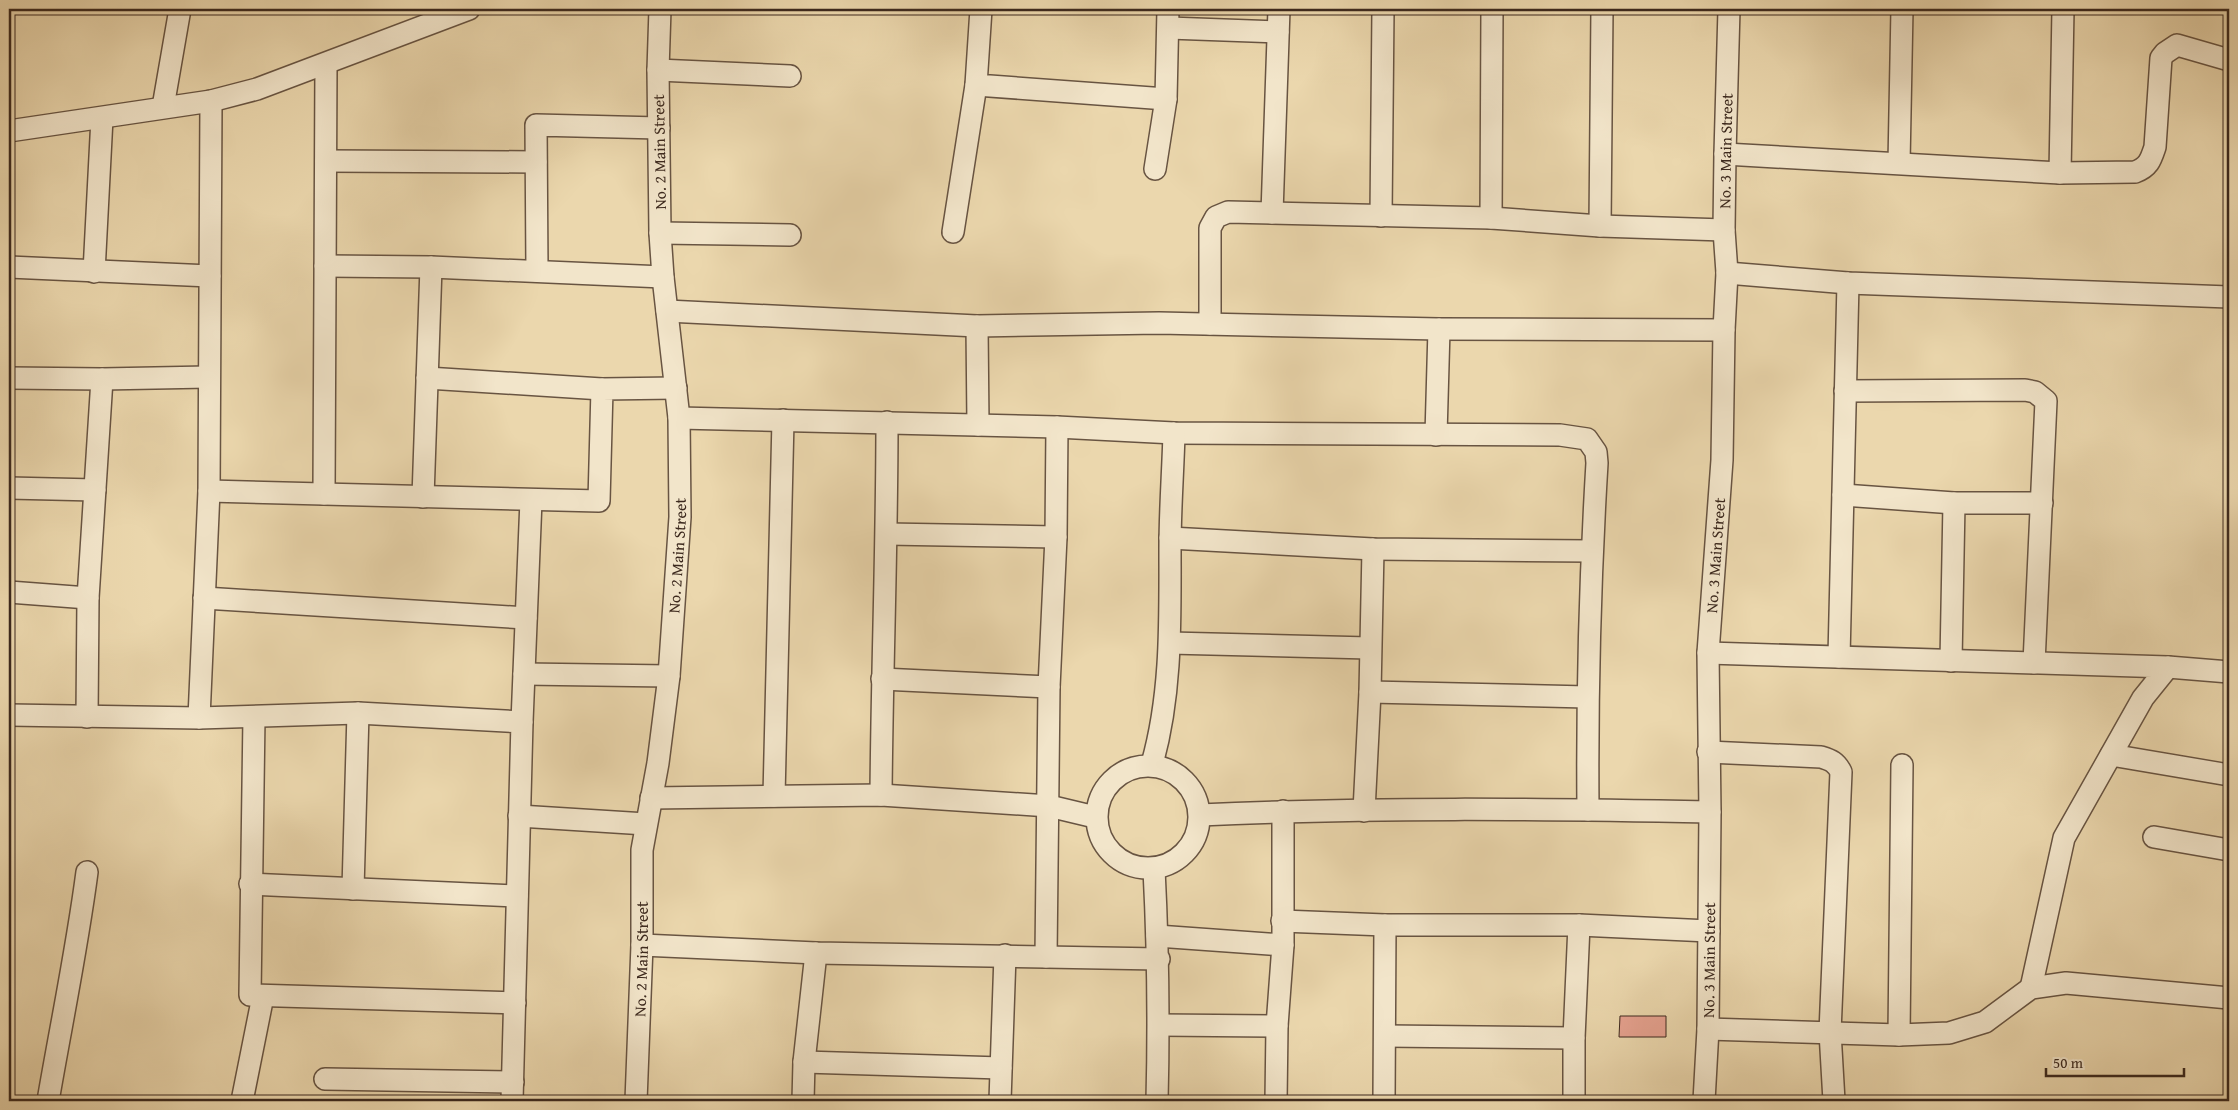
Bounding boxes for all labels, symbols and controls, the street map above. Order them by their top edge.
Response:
street label: No. 3 Main Street [1712,92,1739,209]
street label: No. 2 Main Street [646,94,672,210]
street label: No. 2 Main Street [661,497,692,614]
street label: No. 3 Main Street [1699,497,1731,614]
street label: No. 2 Main Street [627,901,654,1017]
street label: No. 3 Main Street [1696,902,1721,1018]
scale bar [2046,1045,2183,1077]
text: 50 m [2053,1052,2084,1073]

